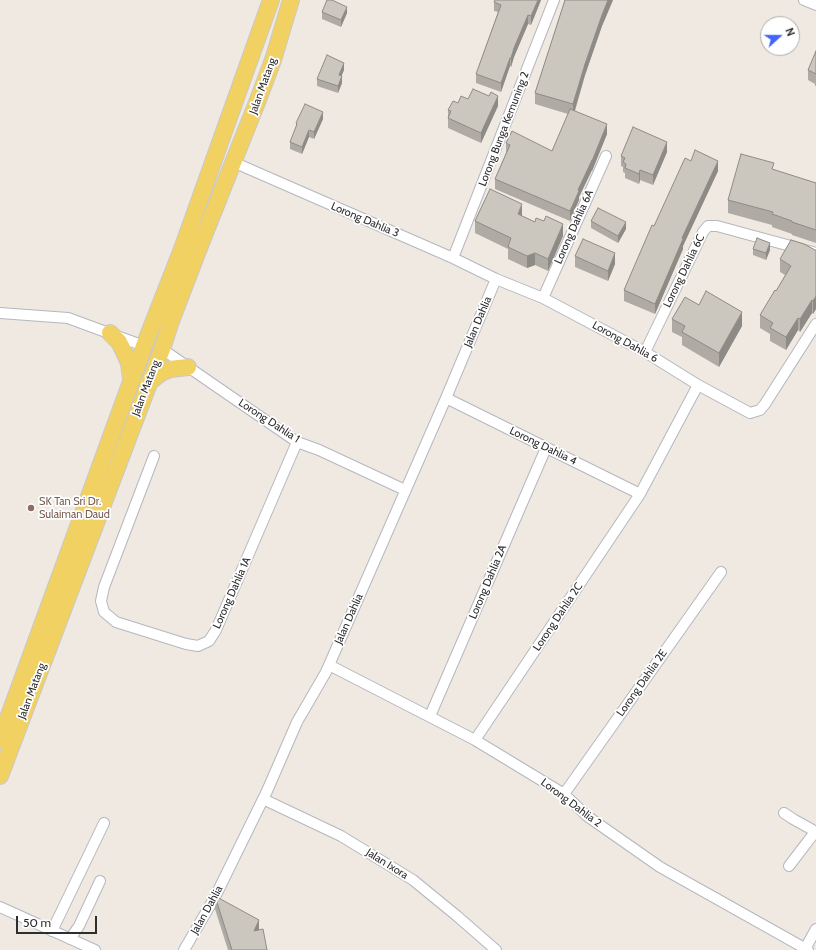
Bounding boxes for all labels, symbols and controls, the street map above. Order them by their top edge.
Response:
north arrow [760,16,800,56]
text: N [782,26,798,38]
street label: Jalan Matang [247,56,279,116]
street label: Lorong Bunga Kemuning 2 [476,70,532,188]
street label: Lorong Dahlia 6A [552,188,596,266]
street label: Lorong Dahlia 3 [329,200,401,240]
street label: Lorong Dahlia 6C [661,232,707,310]
street label: Jalan Dahlia [461,295,495,349]
street label: Lorong Dahlia 6 [590,319,660,365]
street label: Jalan Matang [129,358,163,418]
street label: Lorong Dahlia 1 [236,396,302,446]
street label: Lorong Dahlia 4 [507,424,579,468]
place label: SK Tan Sri Dr. Sulaiman Daud [39,495,110,521]
marker: SK Tan Sri Dr. Sulaiman Daud [26,503,36,513]
street label: Lorong Dahlia 2A [466,543,510,621]
street label: Lorong Dahlia 1A [210,555,254,631]
street label: Lorong Dahlia 2C [530,580,586,654]
street label: Jalan Dahlia [332,592,366,646]
street label: Lorong Dahlia 2E [614,647,670,719]
street label: Jalan Matang [15,661,49,721]
street label: Lorong Dahlia 2 [538,776,604,830]
street label: Jalan Ixora [364,846,410,882]
street label: Jalan Dahlia [188,883,226,937]
scale bar [18,908,99,934]
text: 50 m [23,915,51,930]

